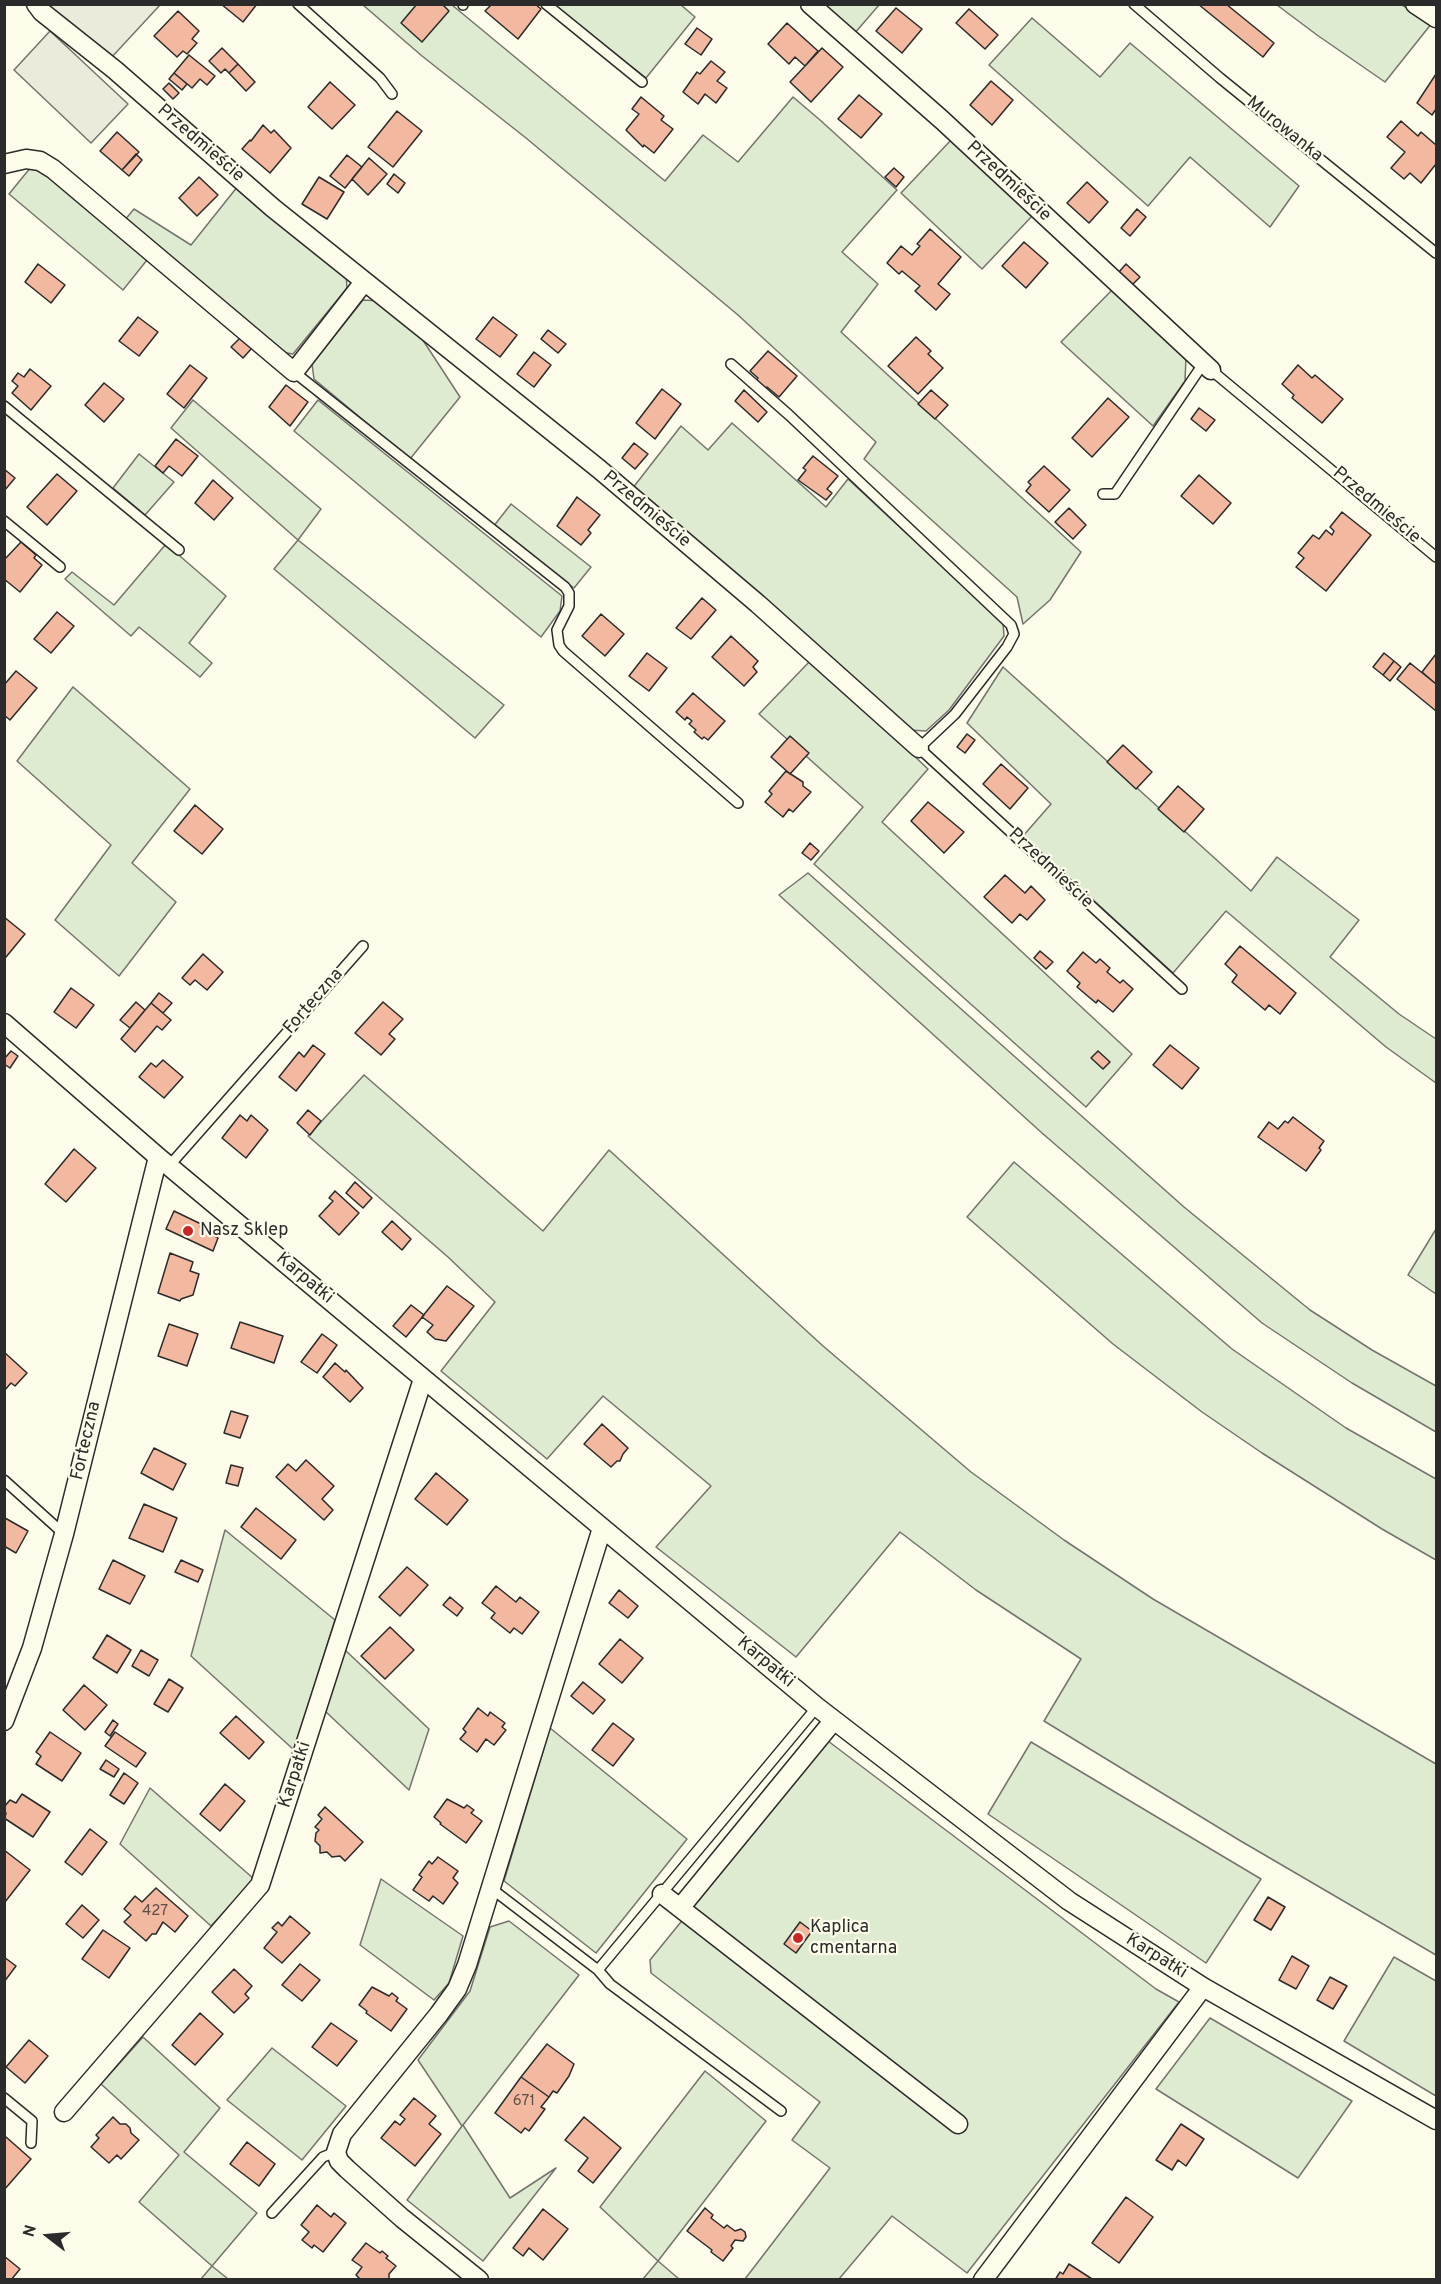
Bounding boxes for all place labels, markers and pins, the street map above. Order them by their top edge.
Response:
place label: Nasz Sklep [200,1220,288,1242]
marker: Nasz Sklep [181,1224,195,1238]
place label: Kaplica cmentarna [810,1917,897,1960]
marker: Kaplica cmentarna [791,1931,805,1945]

